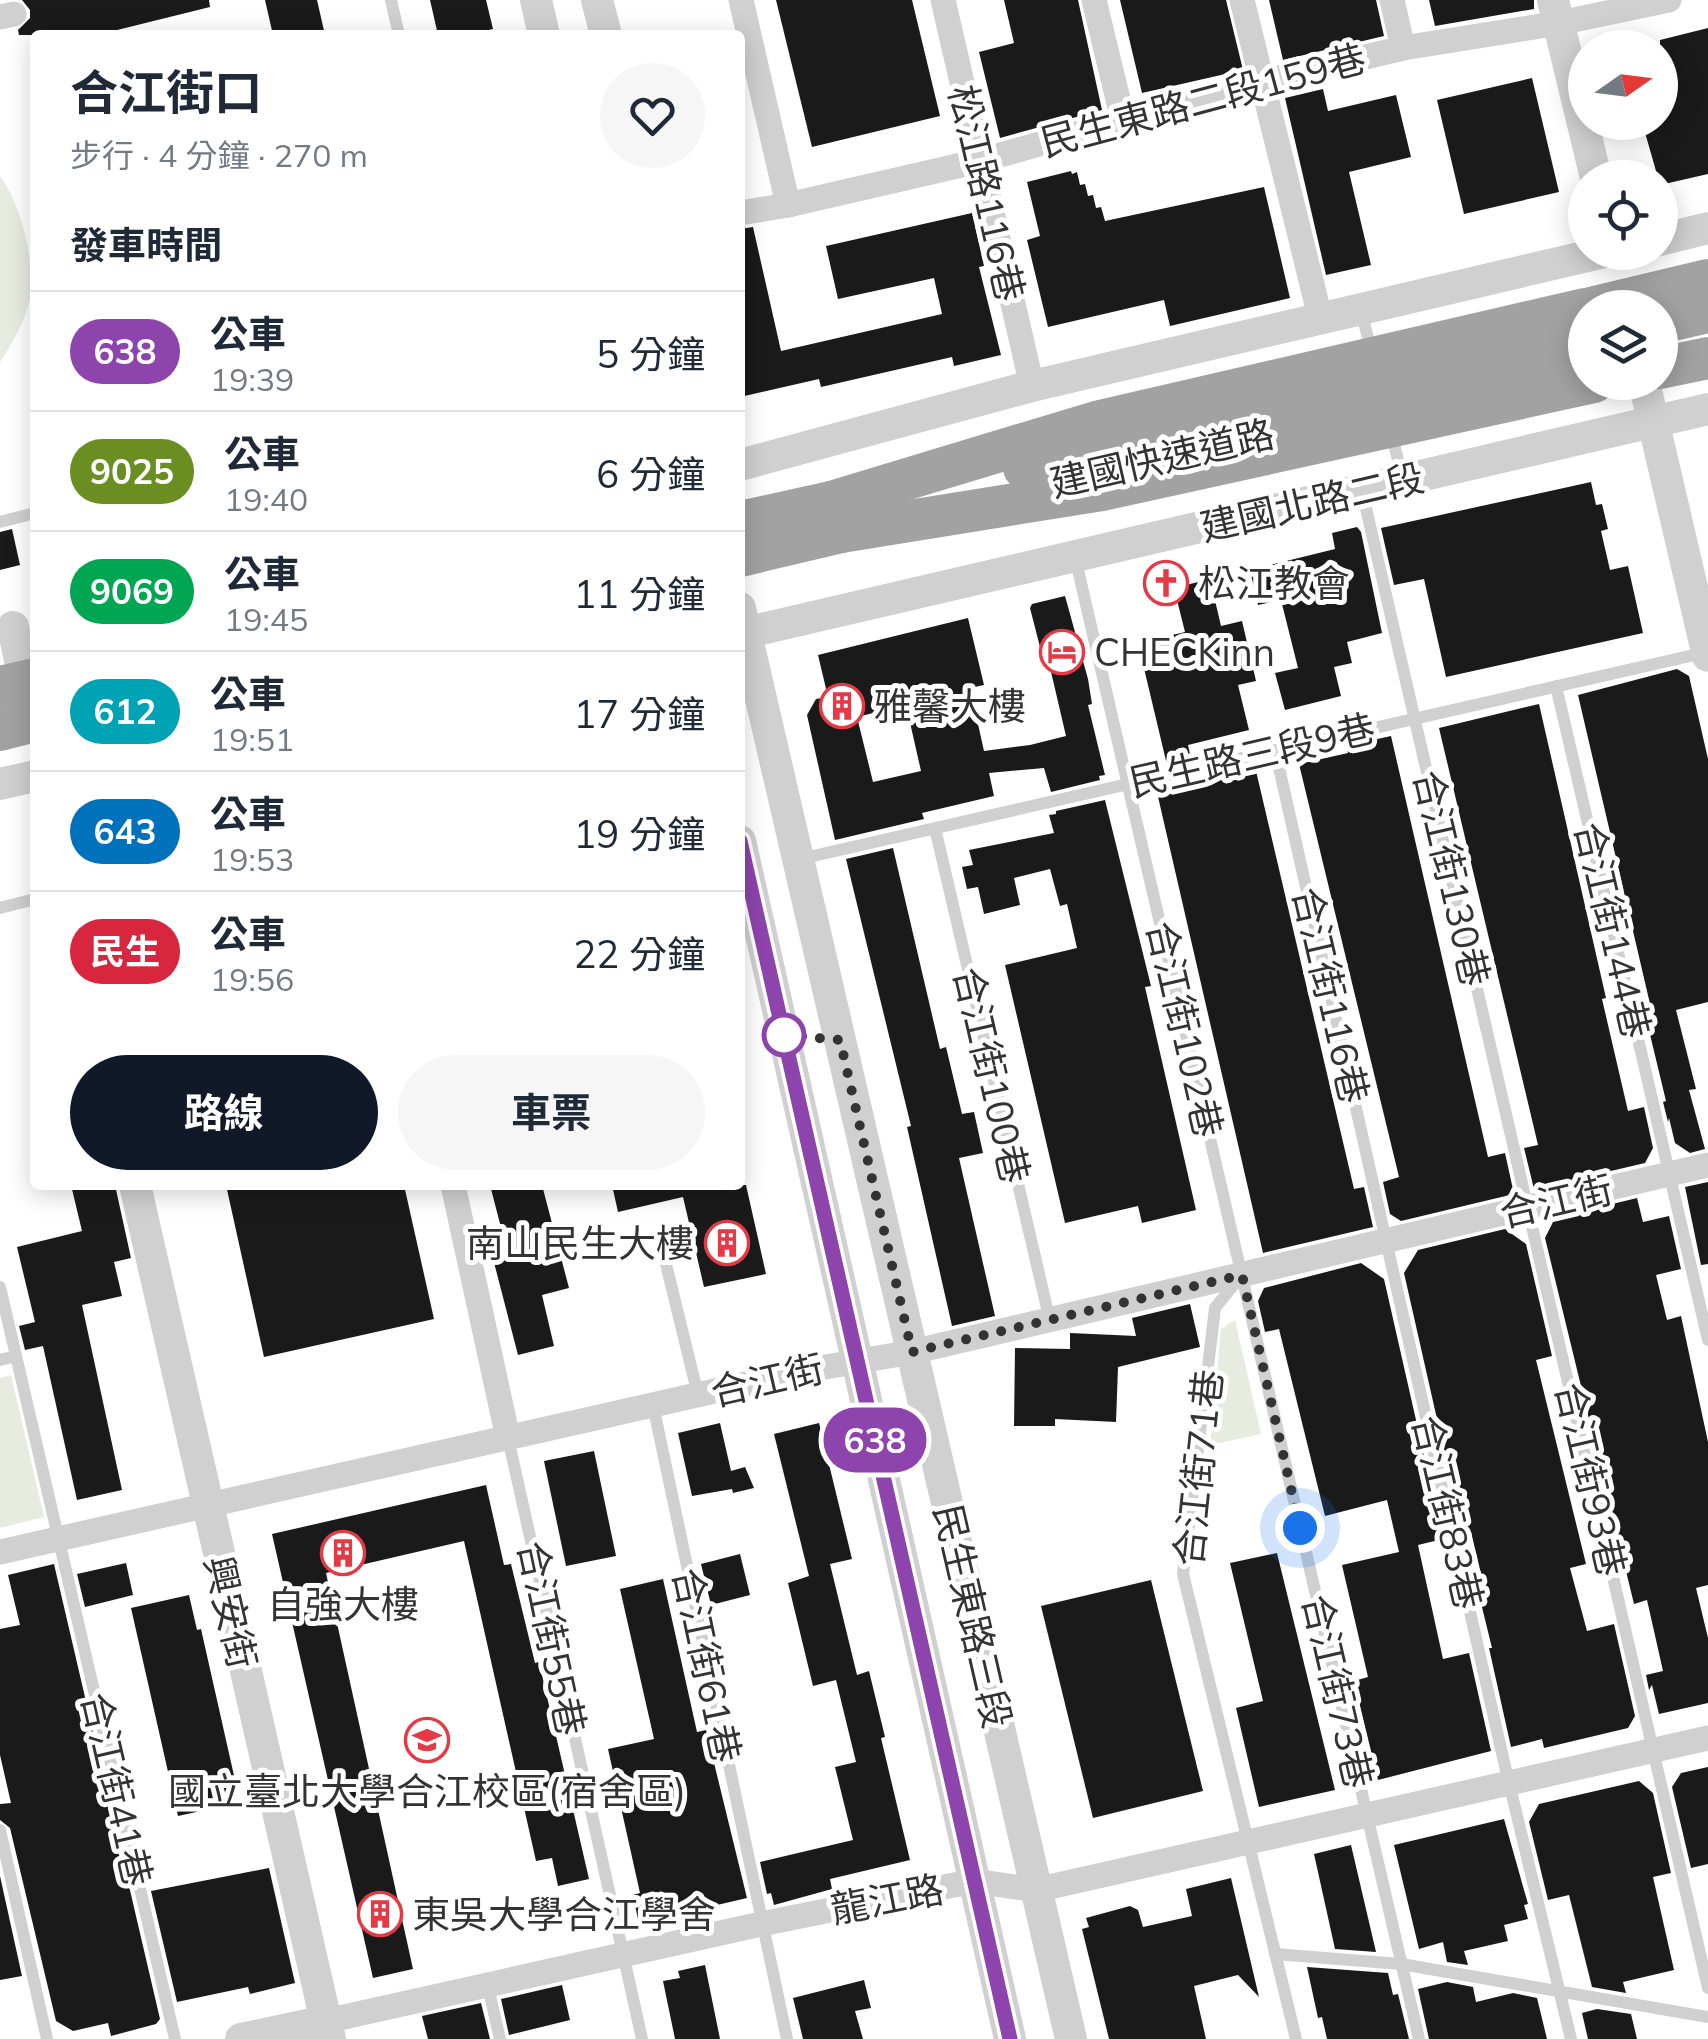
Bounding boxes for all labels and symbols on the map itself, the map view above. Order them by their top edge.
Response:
north arrow [1568,30,1678,140]
street label: 民生東路二段159巷 [1035,34,1371,166]
street label: 松江路116巷 [939,80,1035,306]
street label: 建國快速道路 [1046,409,1278,507]
street label: 建國北路二段 [1196,453,1428,551]
place label: 松江教會 [1198,559,1350,607]
church icon: 松江教會 [1143,560,1189,606]
place label: CHECKinn [1094,628,1275,676]
hotel icon: CHECKinn [1039,629,1085,675]
place label: 雅馨大樓 [874,682,1026,730]
building icon: 雅馨大樓 [819,683,865,729]
street label: 民生路三段9巷 [1124,703,1380,807]
street label: 合江街130巷 [1404,765,1500,991]
street label: 合江街144巷 [1565,817,1661,1043]
street label: 合江街116巷 [1283,882,1379,1108]
street label: 合江街102巷 [1137,916,1233,1142]
street label: 合江街100巷 [944,962,1040,1188]
unlabelled marker [763,1014,805,1056]
street label: 合江街 [1495,1165,1617,1237]
place label: 南山民生大樓 [466,1219,694,1267]
building icon: 南山民生大樓 [704,1220,750,1266]
street label: 合江街 [706,1344,828,1416]
street label: 合江街71巷 [1164,1367,1232,1569]
street label: 合江街93巷 [1545,1377,1637,1581]
line badge: 638 [818,1408,932,1472]
street label: 合江街83巷 [1402,1410,1494,1614]
street label: 民生東路三段 [924,1500,1022,1732]
your location [1275,1503,1325,1553]
building icon: 自強大樓 [320,1530,366,1576]
street label: 合江街55巷 [508,1536,596,1740]
street label: 興安街 [195,1551,267,1673]
street label: 合江街61巷 [663,1563,751,1767]
place label: 自強大樓 [267,1580,419,1628]
street label: 合江街73巷 [1292,1589,1384,1793]
street label: 合江街41巷 [71,1687,163,1891]
school or university icon: 國立臺北大學合江校區(宿舍區) [404,1717,450,1763]
place label: 國立臺北大學合江校區(宿舍區) [168,1767,686,1815]
street label: 龍江路 [826,1865,948,1933]
place label: 東吳大學合江學舍 [412,1890,716,1938]
building icon: 東吳大學合江學舍 [357,1891,403,1937]

